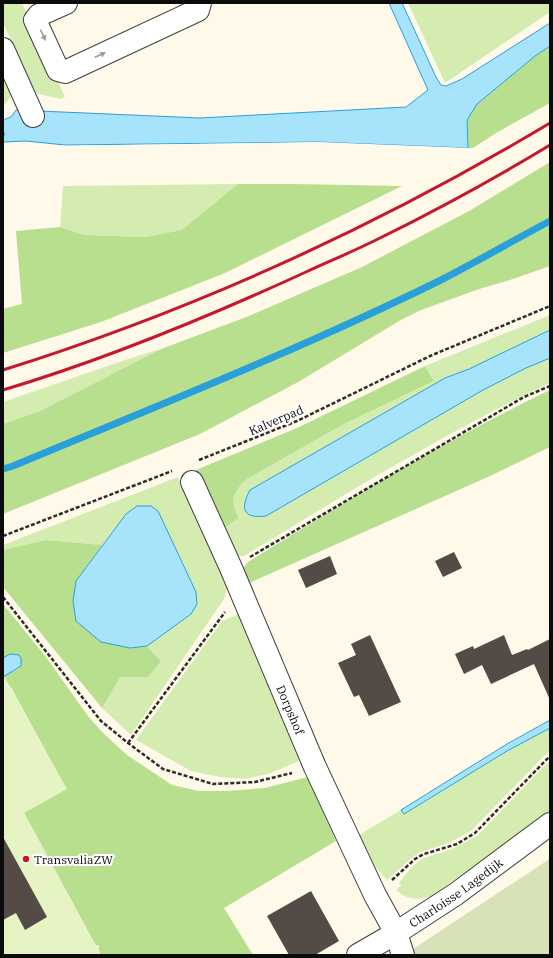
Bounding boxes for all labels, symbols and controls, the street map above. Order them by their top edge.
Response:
one-way arrow [40,30,46,42]
one-way arrow [95,52,106,58]
street label: Kalverpad [246,402,306,438]
street label: Dorpshof [274,683,308,737]
place label: TransvaliaZW [34,852,113,867]
marker: TransvaliaZW [21,854,31,864]
street label: Charloisse Lagedijk [406,855,505,930]

